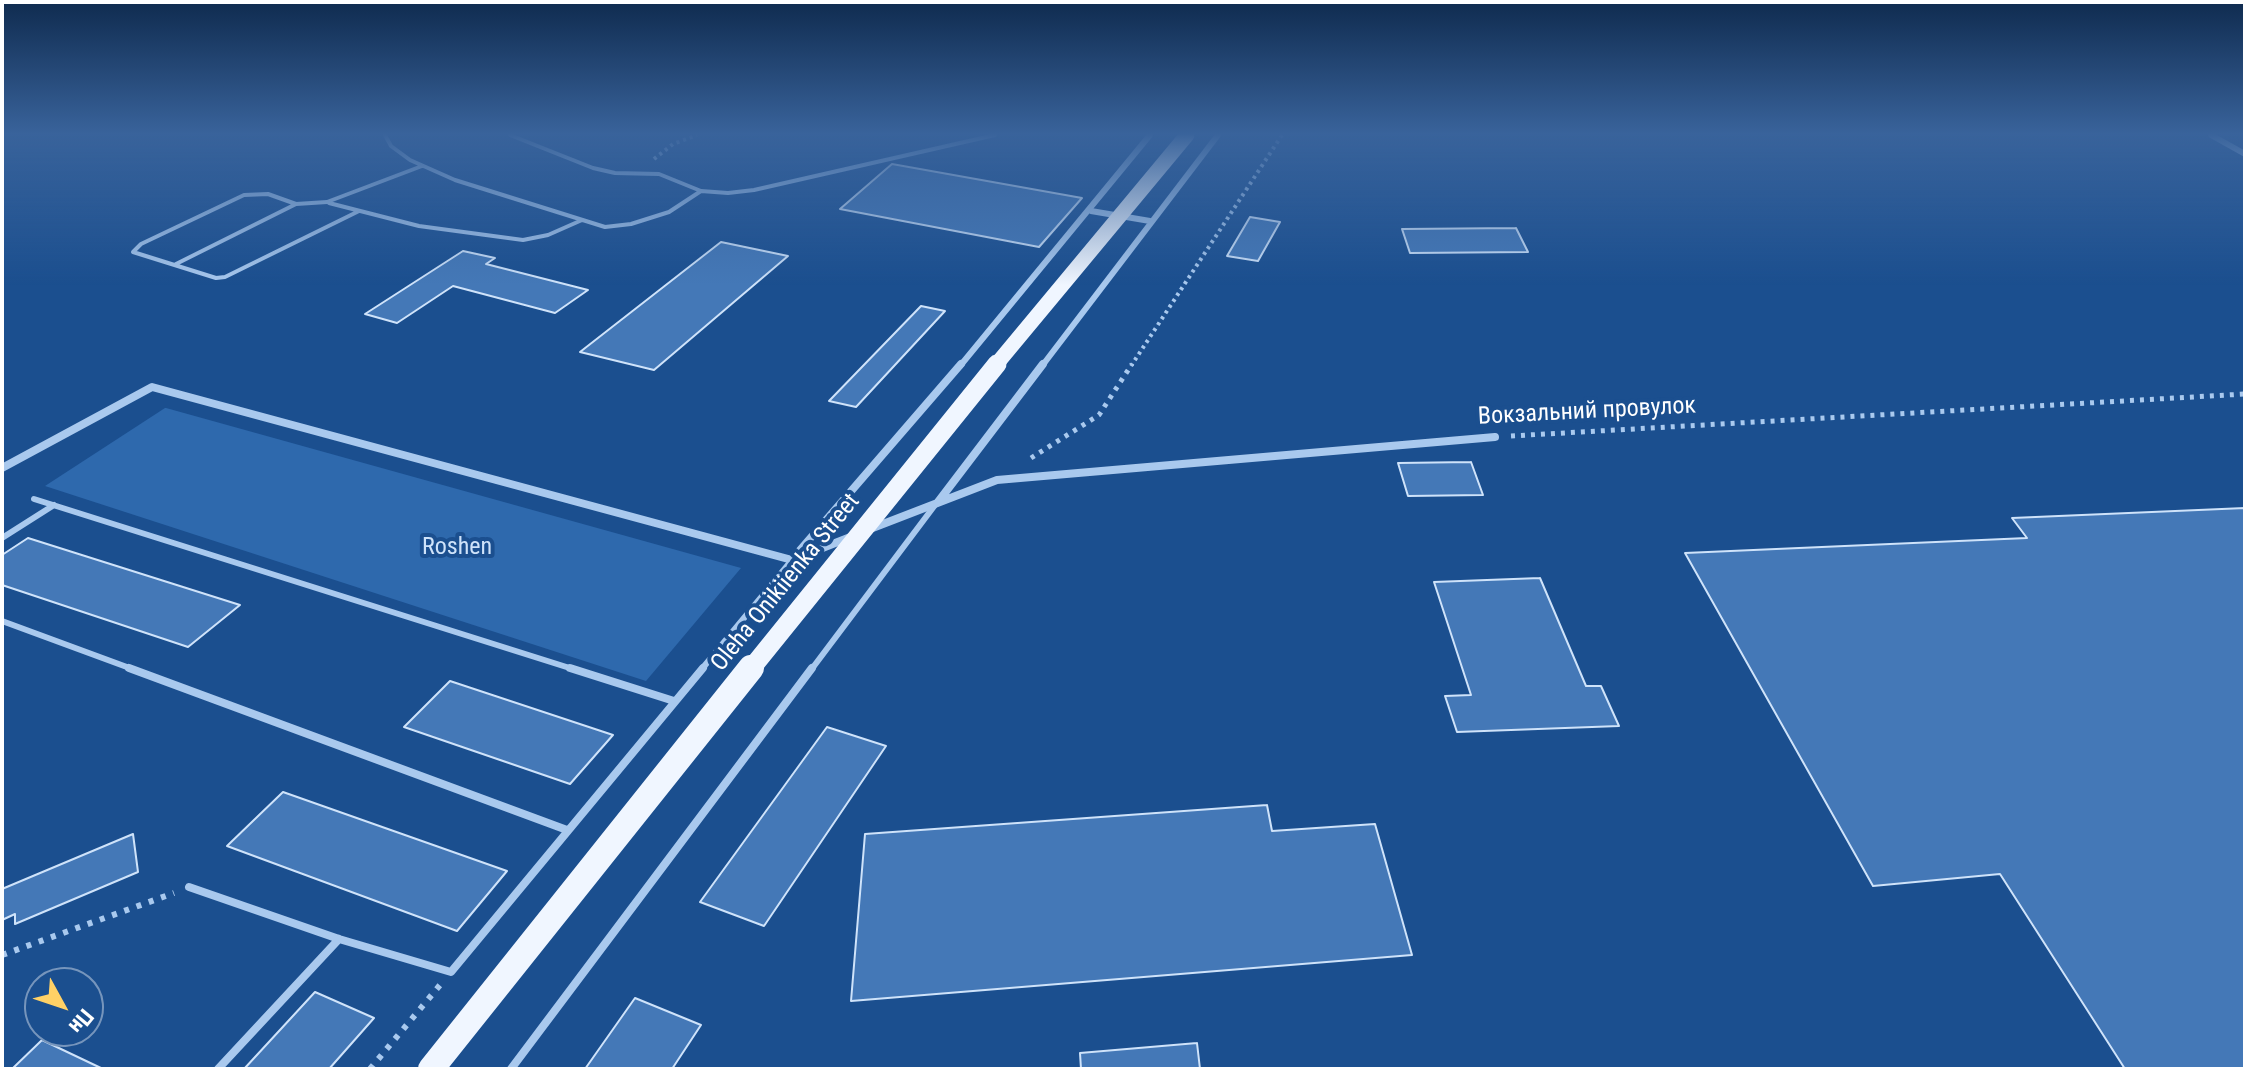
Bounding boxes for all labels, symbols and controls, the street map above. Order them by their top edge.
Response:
street label: Вокзальний провулок [1477,392,1697,432]
street label: Oleha Onikiienka Street [706,488,866,678]
park label: Roshen [422,534,492,562]
north arrow [24,967,104,1047]
text: Пн [64,1004,99,1039]

